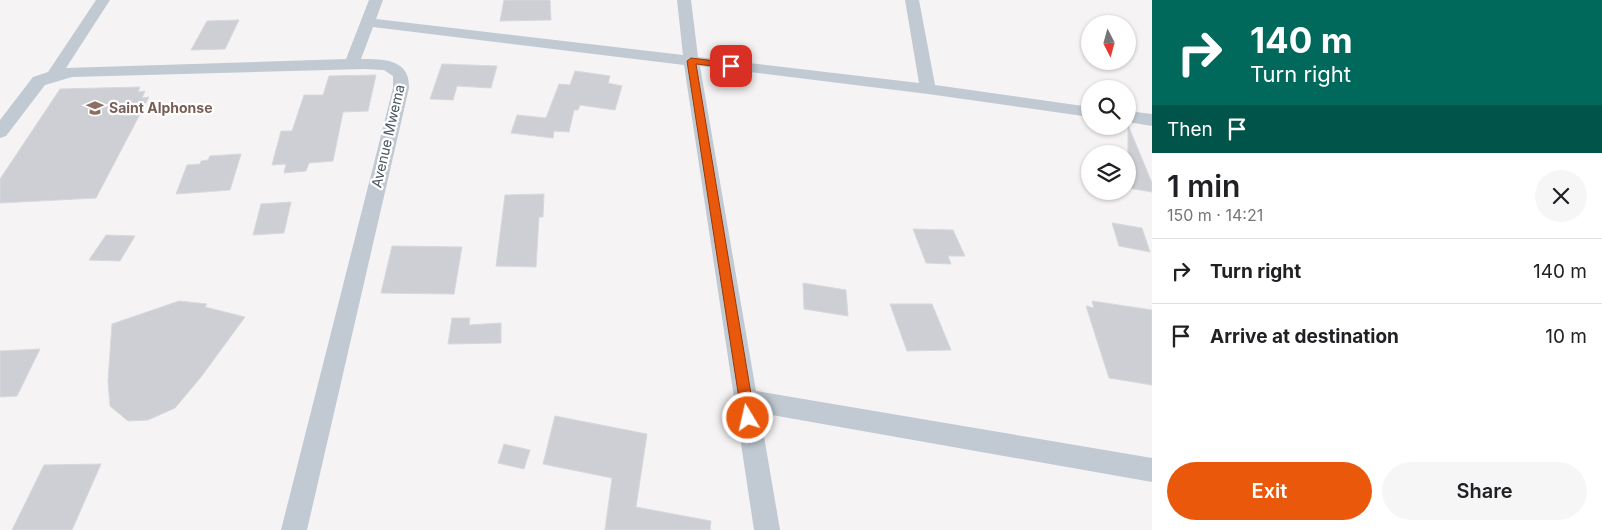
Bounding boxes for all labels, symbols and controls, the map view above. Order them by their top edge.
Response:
north arrow [1081,15,1136,70]
map controls [1081,15,1136,200]
text: 140 m [1250,19,1353,61]
icon: right [1167,20,1232,85]
pin [710,45,752,87]
icon: arrive [717,52,745,80]
text: Turn right [1250,61,1351,87]
button: search [1081,80,1136,135]
street label: Avenue Mwema [367,83,408,189]
school or university icon: Saint Alphonse [85,98,105,118]
place label: Saint Alphonse [109,99,213,116]
icon: arrive [1223,115,1251,143]
text: Then [1167,118,1213,141]
button: layers [1081,145,1136,200]
text: 1 min [1167,168,1240,204]
button: close [1535,170,1587,222]
text: 150 m · 14:21 [1167,205,1263,225]
icon: right [1167,257,1195,285]
text: Turn right [1210,260,1301,283]
text: 140 m [1533,260,1587,283]
icon: arrive [1167,322,1195,350]
text: Arrive at destination [1210,325,1399,348]
text: 10 m [1545,325,1587,348]
position arrow [721,391,773,443]
button: Exit [1167,462,1372,520]
button: Share [1382,462,1587,520]

